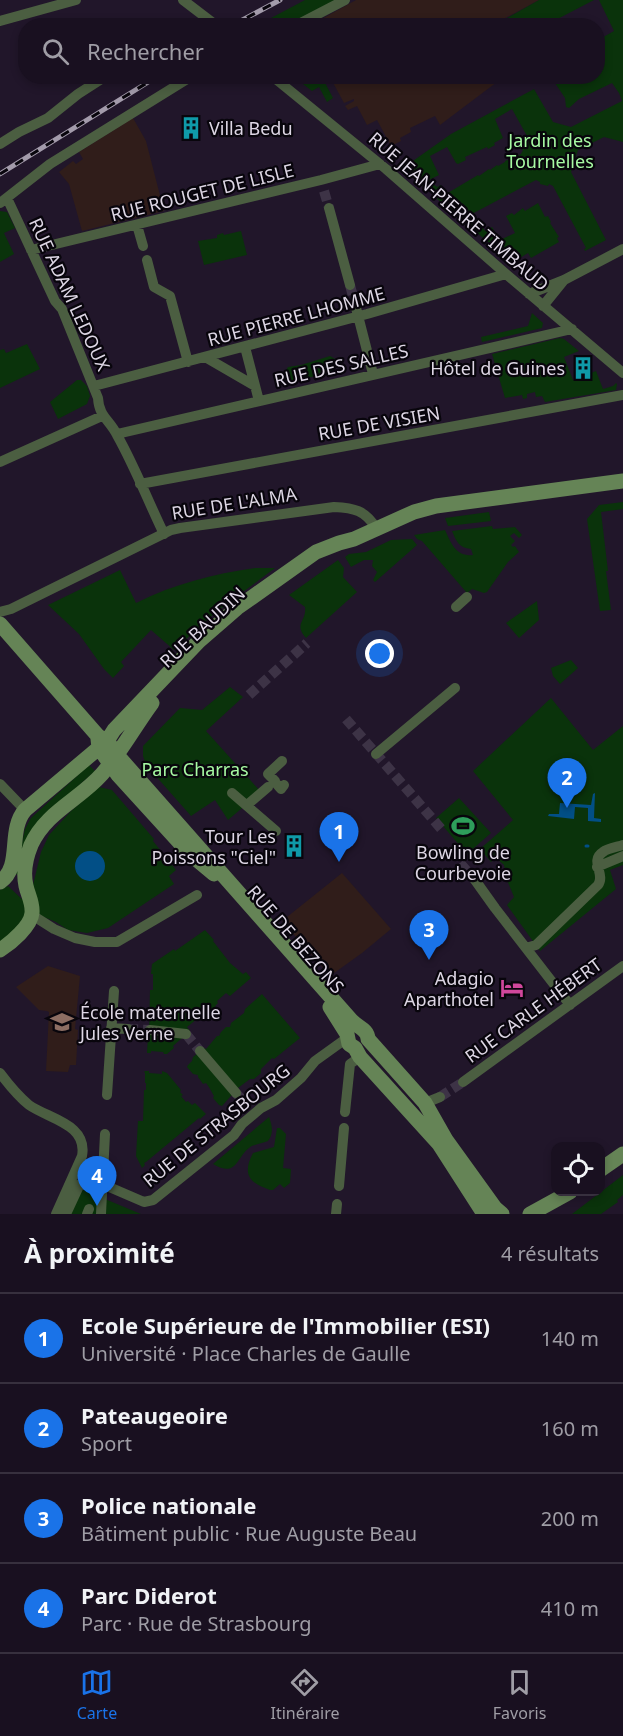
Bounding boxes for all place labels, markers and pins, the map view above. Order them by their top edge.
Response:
building icon: Villa Bedu [178,115,204,141]
place label: Villa Bedu [209,116,293,140]
building icon: Hôtel de Guines [570,355,596,381]
place label: Hôtel de Guines [430,356,565,380]
pin: 2 [548,758,586,808]
pin: 1 [320,812,358,862]
sports icon: Bowling de Courbevoie [450,813,476,839]
place label: Tour Les Poissons "Ciel" [152,824,276,869]
building icon: Tour Les Poissons "Ciel" [281,833,307,859]
place label: Bowling de Courbevoie [415,840,511,885]
pin: 3 [410,910,448,960]
place label: Adagio Aparthotel [404,966,494,1011]
hotel icon: Adagio Aparthotel [499,975,525,1001]
place label: École maternelle Jules Verne [78,1000,221,1045]
school or university icon: École maternelle Jules Verne [49,1009,75,1035]
pin: 4 [78,1156,116,1206]

